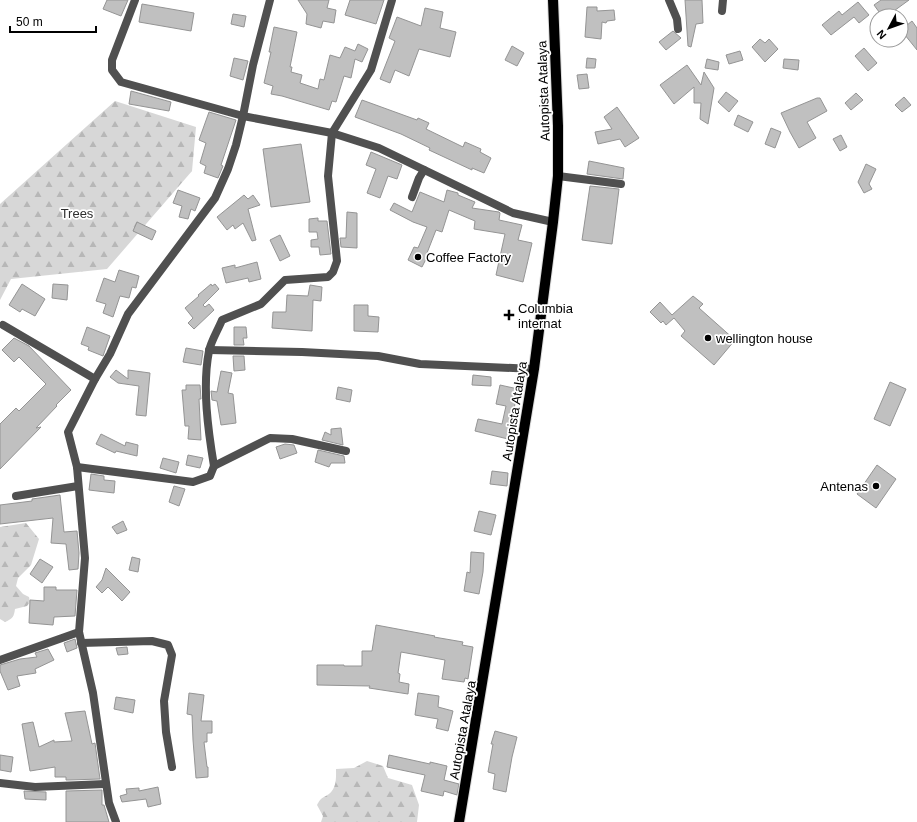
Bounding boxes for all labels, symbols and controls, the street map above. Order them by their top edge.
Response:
scale bar [10,8,96,34]
north arrow [869,8,909,48]
text: 50 m [16,15,43,29]
text: N [874,28,889,41]
street label: Autopista Atalaya [534,40,553,141]
park label: Trees [61,206,94,221]
place label: Coffee Factory [426,250,512,265]
marker: Coffee Factory [413,252,423,262]
place label: Columbia internat [518,301,574,331]
marker: Columbia internat [503,309,515,321]
place label: wellington house [715,331,813,346]
marker: wellington house [703,333,713,343]
street label: Autopista Atalaya [499,360,530,462]
place label: Antenas [820,479,868,494]
marker: Antenas [871,481,881,491]
street label: Autopista Atalaya [446,679,479,781]

